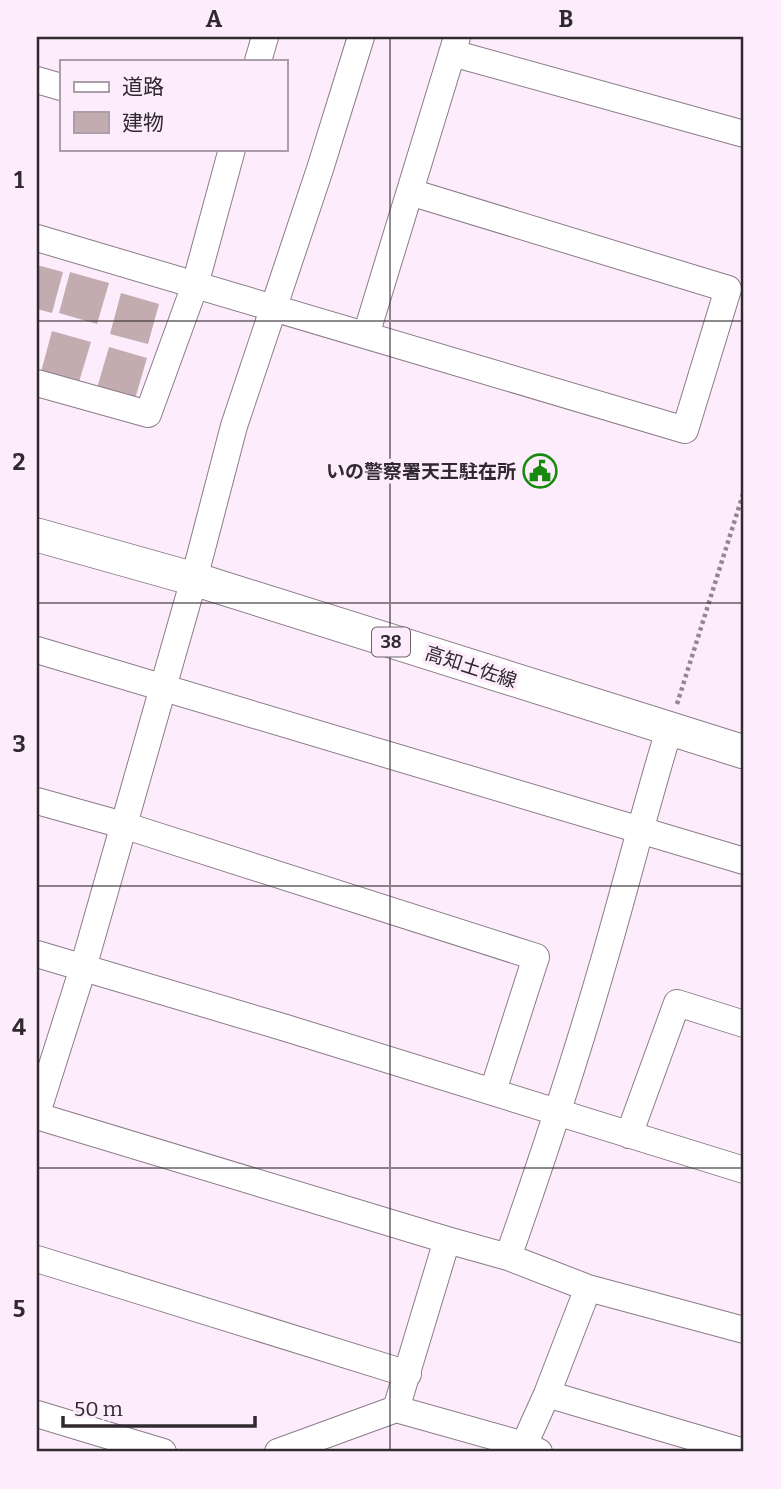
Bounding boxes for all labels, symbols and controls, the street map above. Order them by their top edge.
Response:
text: A [206,5,223,33]
text: B [559,5,573,33]
legend [60,60,287,150]
text: 道路 [122,74,164,100]
text: 建物 [122,110,164,136]
text: 1 [14,166,24,194]
text: 2 [13,448,26,476]
public building icon: いの警察署天王駐在所 [521,452,559,490]
place label: いの警察署天王駐在所 [326,460,516,483]
road number: 38 [372,628,410,656]
street label: 高知土佐線 [422,641,520,693]
text: 3 [12,730,26,758]
text: 4 [12,1013,26,1041]
text: 5 [13,1295,25,1323]
scale bar [63,1384,256,1428]
text: 50 m [74,1396,123,1422]

